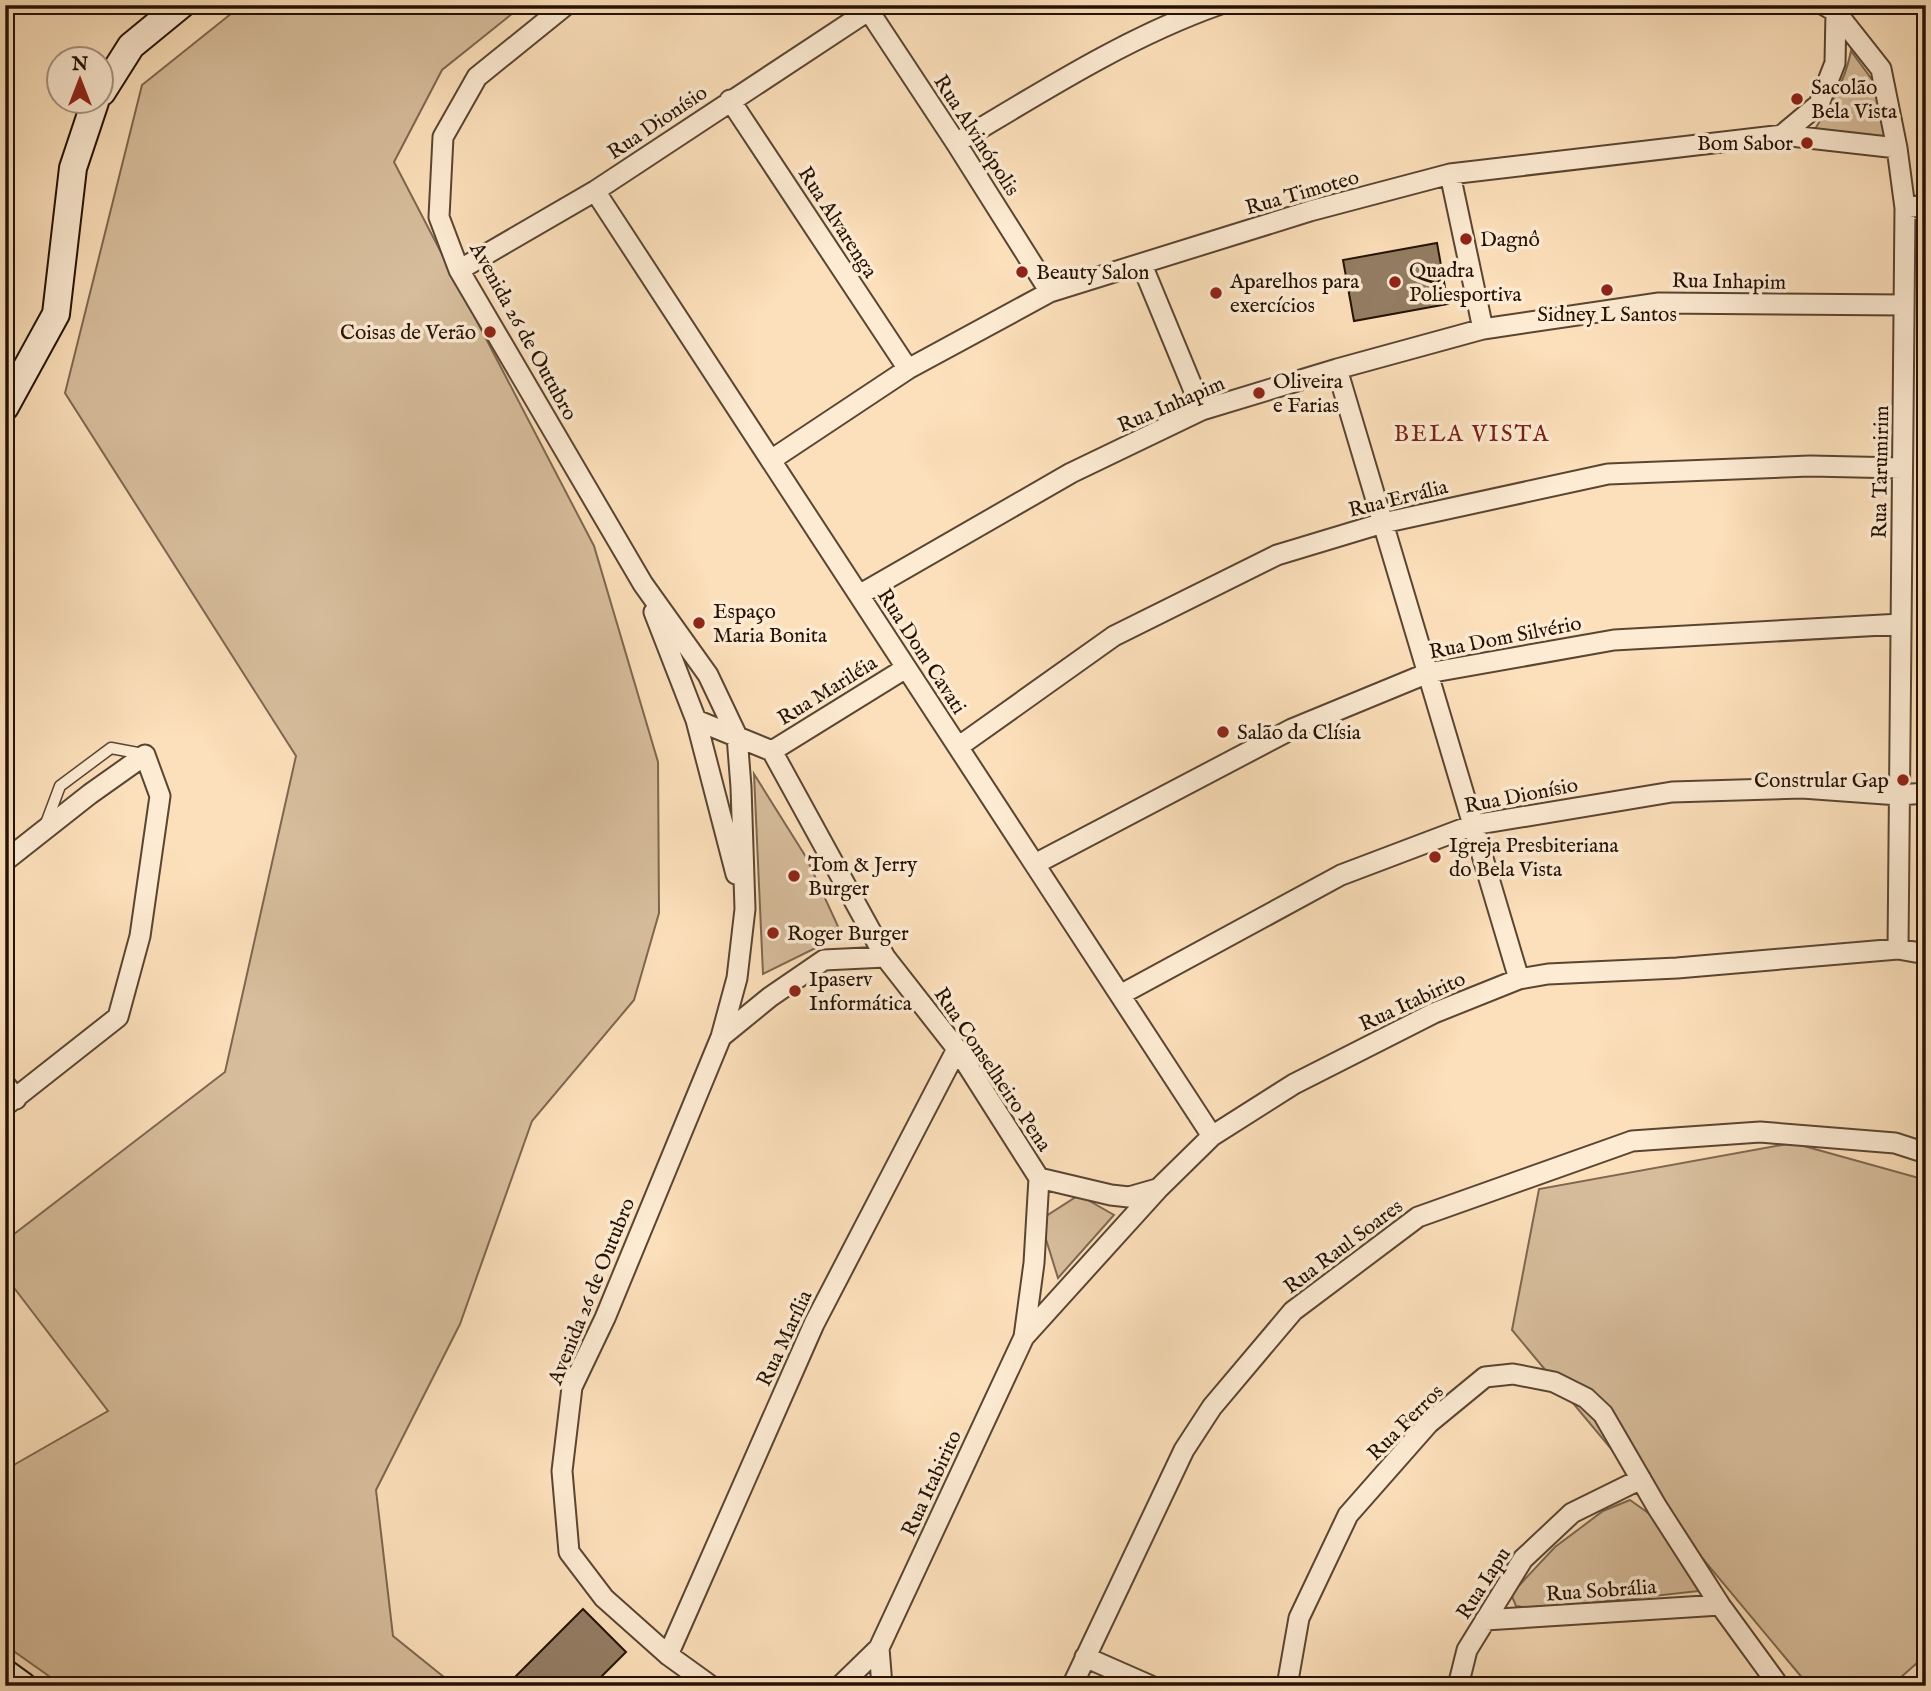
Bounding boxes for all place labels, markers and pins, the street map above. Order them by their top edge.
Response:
place label: Sacolão Bela Vista [1811,75,1898,126]
marker: Sacolão Bela Vista [1789,91,1805,107]
place label: Bom Sabor [1697,131,1793,158]
marker: Bom Sabor [1799,135,1815,151]
place label: Dagnô [1480,227,1540,254]
marker: Dagnô [1458,231,1474,247]
place label: Quadra Poliesportiva [1409,258,1523,309]
place label: Beauty Salon [1036,260,1150,287]
marker: Beauty Salon [1014,264,1030,280]
place label: Aparelhos para exercícios [1229,269,1360,320]
marker: Quadra Poliesportiva [1387,274,1403,290]
marker: Sidney L Santos [1599,282,1615,298]
marker: Aparelhos para exercícios [1208,285,1224,301]
place label: Sidney L Santos [1537,302,1677,329]
place label: Coisas de Verão [340,320,476,347]
marker: Coisas de Verão [482,324,498,340]
place label: Oliveira e Farias [1273,369,1344,420]
marker: Oliveira e Farias [1251,385,1267,401]
place label: Espaço Maria Bonita [713,599,828,650]
marker: Espaço Maria Bonita [691,615,707,631]
place label: Salão da Clísia [1237,720,1362,747]
marker: Salão da Clísia [1215,724,1231,740]
place label: Constrular Gap [1754,768,1889,795]
marker: Constrular Gap [1895,772,1911,788]
place label: Igreja Presbiteriana do Bela Vista [1449,833,1619,884]
marker: Igreja Presbiteriana do Bela Vista [1427,849,1443,865]
place label: Tom & Jerry Burger [808,852,918,903]
marker: Tom & Jerry Burger [786,868,802,884]
place label: Roger Burger [787,921,909,948]
marker: Roger Burger [765,925,781,941]
place label: Ipaserv Informática [809,967,913,1018]
marker: Ipaserv Informática [787,983,803,999]

